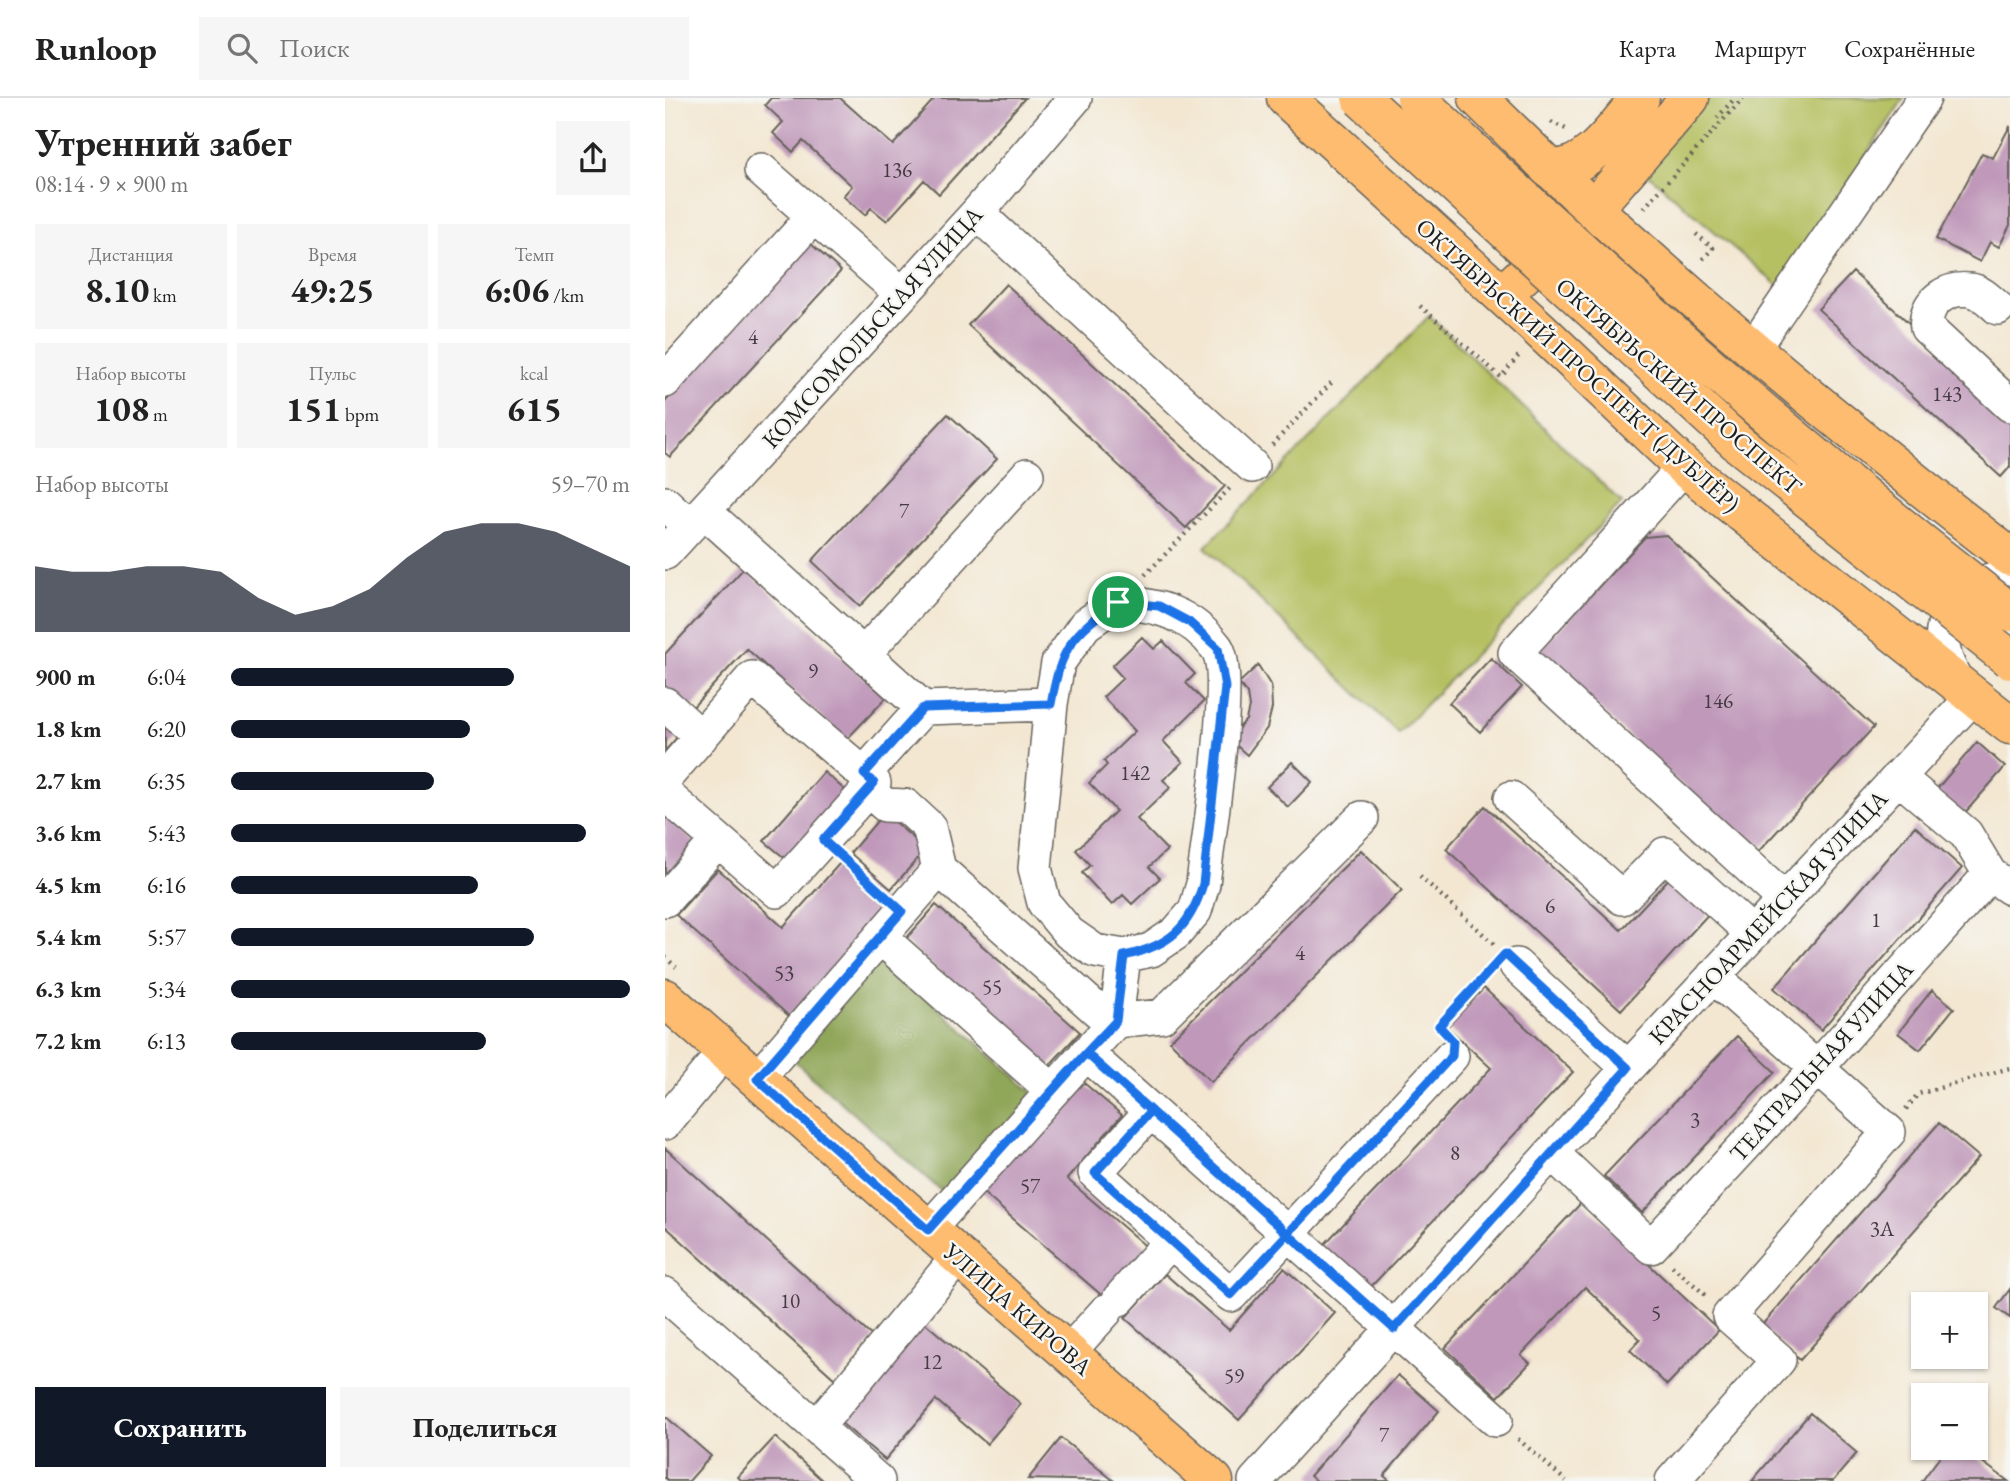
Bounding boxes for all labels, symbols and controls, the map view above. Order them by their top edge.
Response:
search box [199,17,689,80]
text: Runloop [35,27,157,70]
icon: search [223,29,261,67]
text: Поиск [279,31,349,65]
text: Карта [1619,33,1676,64]
text: Маршрут [1714,33,1806,64]
text: Сохранённые [1844,33,1975,64]
text: Утренний забег [35,118,292,167]
button: share [556,121,630,195]
house number: 136 [882,156,912,183]
text: 08:14 · 9 × 900 m [35,169,188,199]
street label: КОМСОМОЛЬСКАЯ УЛИЦА [755,199,989,455]
street label: ОКТЯБРЬСКИЙ ПРОСПЕКТ (ДУБЛЁР) [1410,212,1746,518]
text: Дистанция [88,242,173,267]
text: Время [308,242,357,267]
text: Темп [514,242,554,267]
text: 8.10 [85,267,149,312]
text: 49:25 [291,267,374,312]
text: 6:06 [484,267,549,312]
street label: ОКТЯБРЬСКИЙ ПРОСПЕКТ [1550,271,1808,501]
text: km [149,283,177,308]
text: /km [549,283,584,308]
house number: 4 [748,323,759,350]
text: Набор высоты [76,361,186,386]
text: Пульс [308,361,357,386]
text: kcal [520,361,548,386]
house number: 143 [1932,380,1962,407]
text: 108 [94,386,149,431]
text: 151 [286,386,341,431]
text: 615 [506,386,562,431]
text: m [149,402,168,427]
text: bpm [341,402,379,427]
text: Набор высоты [35,469,169,499]
text: 59–70 m [551,469,630,499]
house number: 7 [899,497,910,524]
pin [1088,572,1148,632]
icon: arrive [1099,583,1137,621]
house number: 9 [808,657,818,684]
text: 900 m [35,662,96,692]
text: 6:04 [147,662,186,692]
house number: 146 [1703,687,1733,714]
text: 1.8 km [35,714,102,744]
text: 6:20 [147,714,186,744]
house number: 142 [1120,759,1150,786]
text: 2.7 km [35,766,102,796]
text: 6:35 [147,766,186,796]
street label: КРАСНОАРМЕЙСКАЯ УЛИЦА [1642,783,1894,1051]
text: 3.6 km [35,818,102,848]
text: 5:43 [147,818,186,848]
text: 4.5 km [35,870,102,900]
text: 6:16 [147,870,186,900]
house number: 6 [1545,892,1555,919]
house number: 1 [1871,906,1881,933]
text: 5.4 km [35,922,102,952]
text: 5:57 [147,922,186,952]
house number: 4 [1295,939,1306,966]
street label: ТЕАТРАЛЬНАЯ УЛИЦА [1722,954,1920,1168]
house number: 53 [774,959,794,986]
house number: 55 [982,973,1002,1000]
text: 6.3 km [35,974,102,1004]
text: 5:34 [147,974,186,1004]
text: 7.2 km [35,1026,102,1056]
text: 6:13 [147,1026,186,1056]
house number: 3 [1690,1106,1700,1133]
house number: 8 [1450,1139,1460,1166]
house number: 57 [1020,1172,1041,1199]
house number: 3А [1870,1215,1895,1242]
street label: УЛИЦА КИРОВА [936,1235,1099,1382]
house number: 10 [780,1287,800,1314]
map controls [1911,1292,1988,1460]
button: + [1911,1292,1988,1369]
house number: 5 [1651,1299,1661,1326]
house number: 12 [922,1348,942,1375]
house number: 59 [1224,1362,1244,1389]
button: − [1911,1383,1988,1460]
button: Сохранить [35,1387,326,1467]
button: Поделиться [340,1387,630,1467]
house number: 7 [1379,1421,1390,1448]

